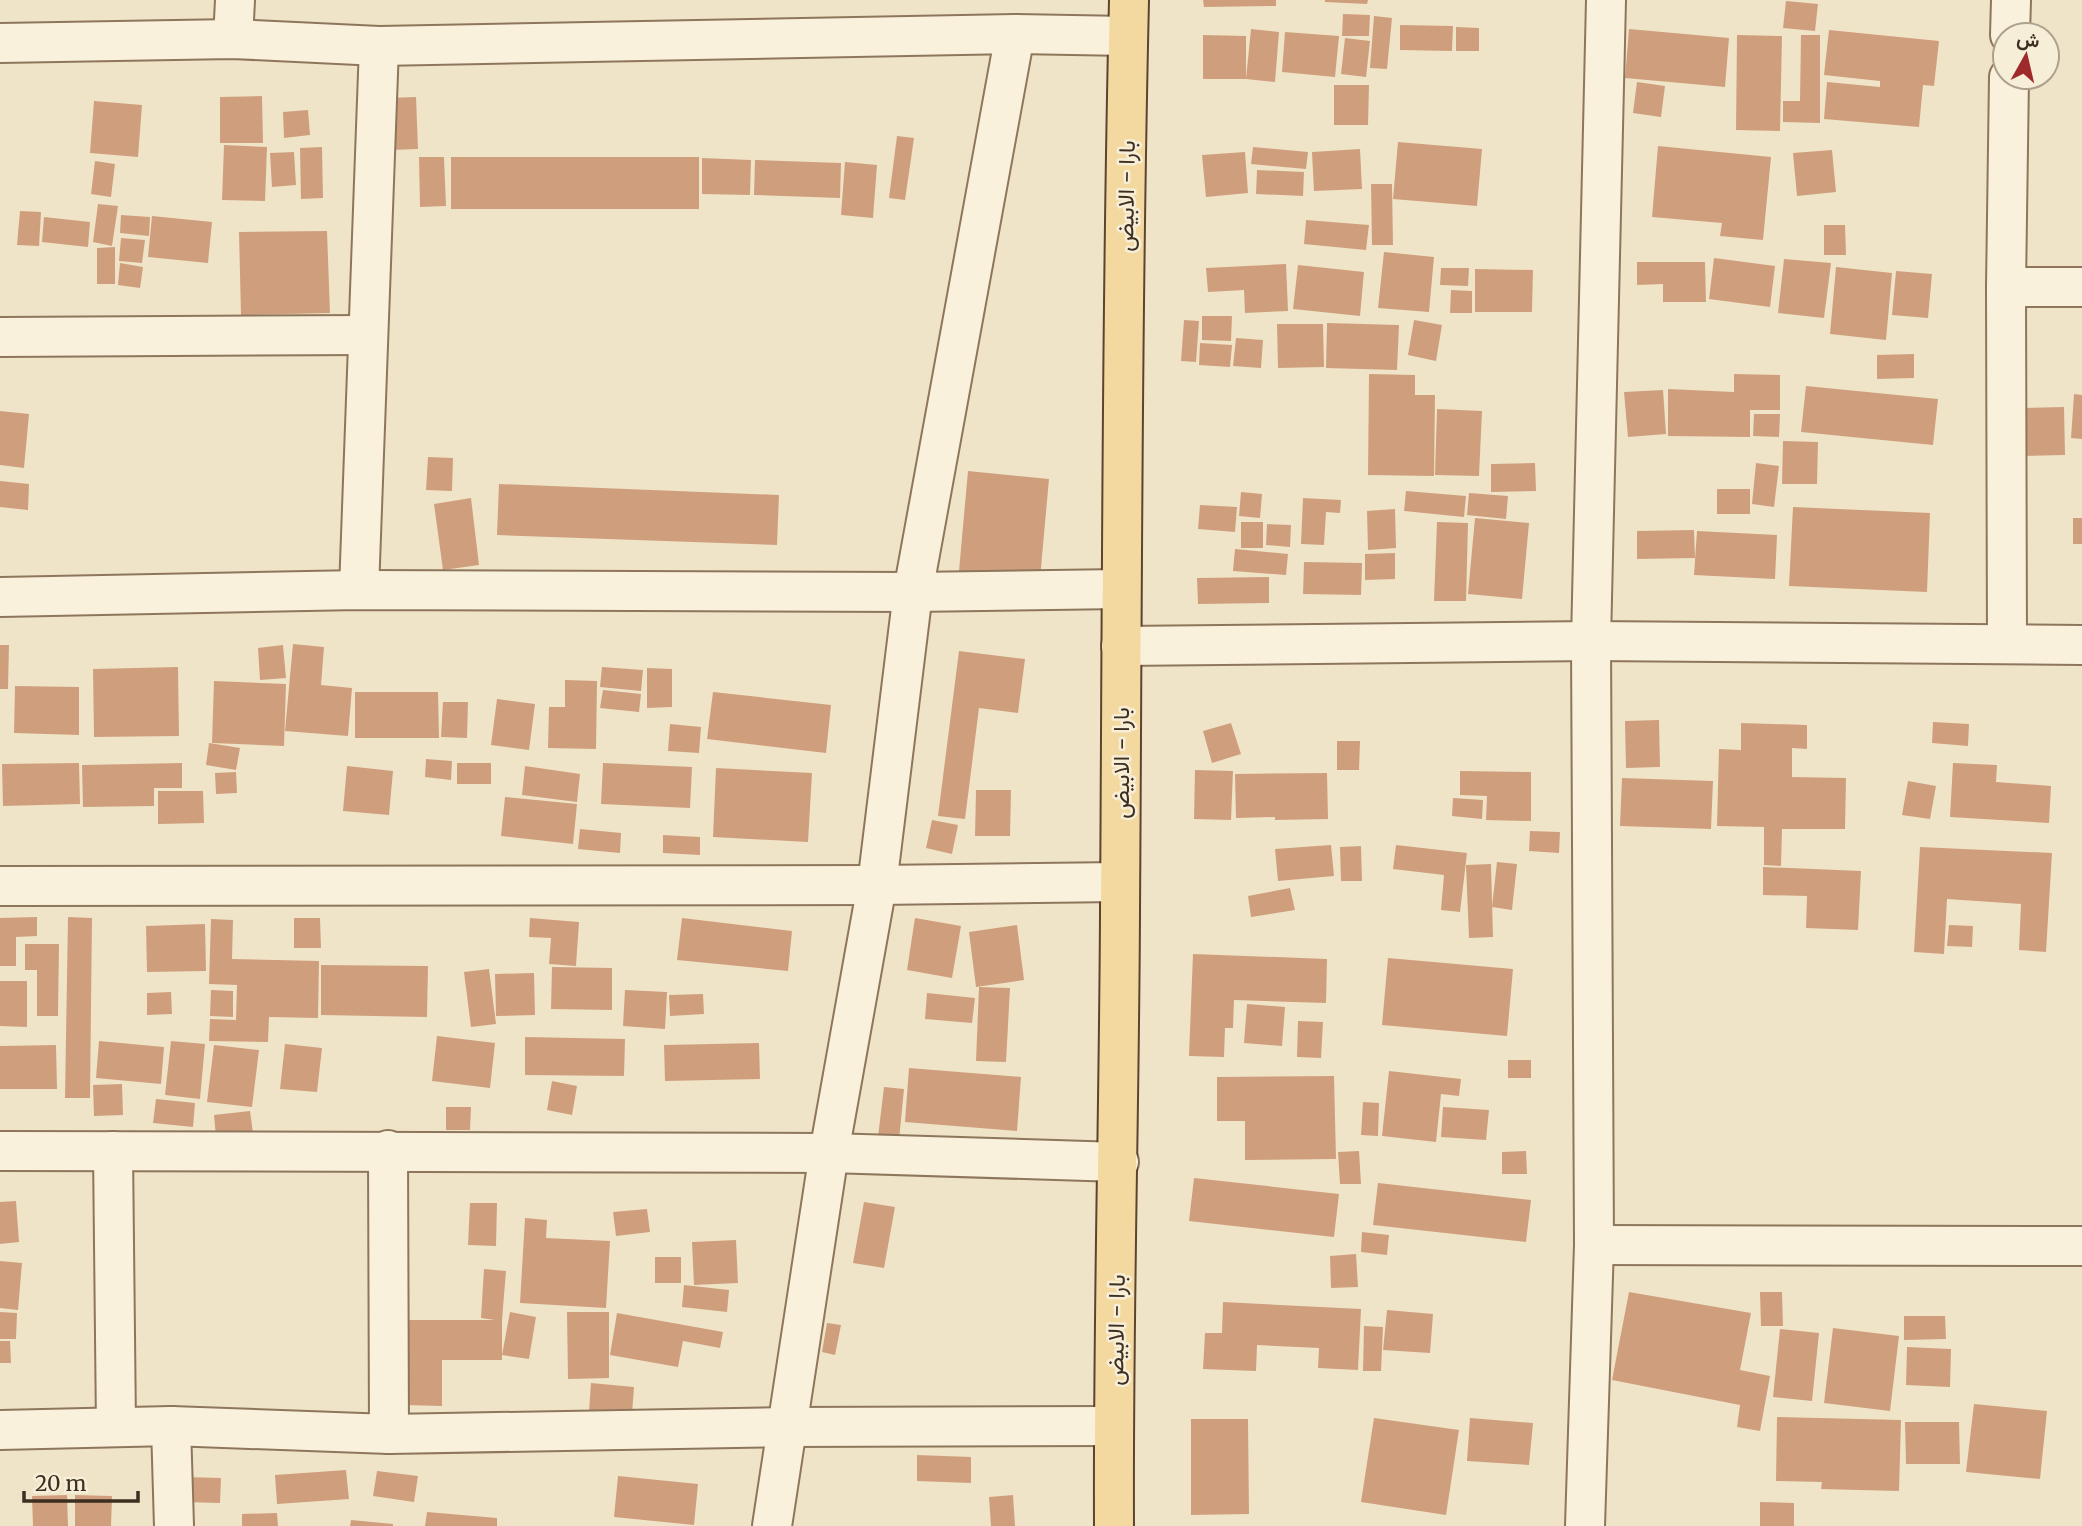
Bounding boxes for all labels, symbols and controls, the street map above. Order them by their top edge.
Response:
north arrow [1991,21,2061,91]
text: ش [2015,26,2042,53]
street label: بارا - الابيض [1110,140,1142,252]
street label: بارا - الابيض [1106,707,1136,819]
street label: بارا - الابيض [1100,1274,1132,1386]
scale bar [24,1460,138,1504]
text: 20 m [35,1470,87,1497]

